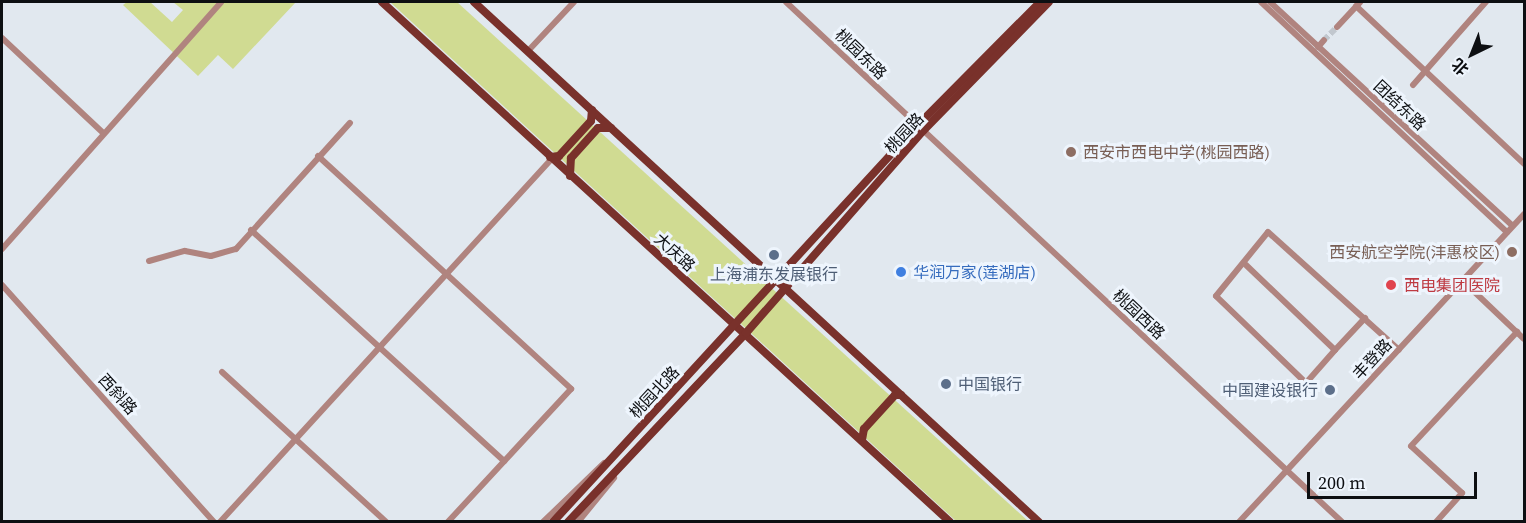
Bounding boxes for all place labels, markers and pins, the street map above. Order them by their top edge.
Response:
place label: 西安市西电中学(桃园西路) [1083,142,1270,162]
marker: 西安市西电中学(桃园西路) [1064,145,1078,159]
place label: 西安航空学院(沣惠校区) [1329,242,1500,262]
marker: 西安航空学院(沣惠校区) [1505,245,1519,259]
marker: 上海浦东发展银行 [767,248,781,262]
place label: 华润万家(莲湖店) [913,262,1036,282]
place label: 上海浦东发展银行 [710,264,838,284]
marker: 华润万家(莲湖店) [894,265,908,279]
place label: 西电集团医院 [1404,275,1500,295]
marker: 西电集团医院 [1382,276,1400,294]
place label: 中国银行 [958,374,1022,394]
marker: 中国银行 [939,377,953,391]
place label: 中国建设银行 [1222,380,1318,400]
marker: 中国建设银行 [1323,383,1337,397]

